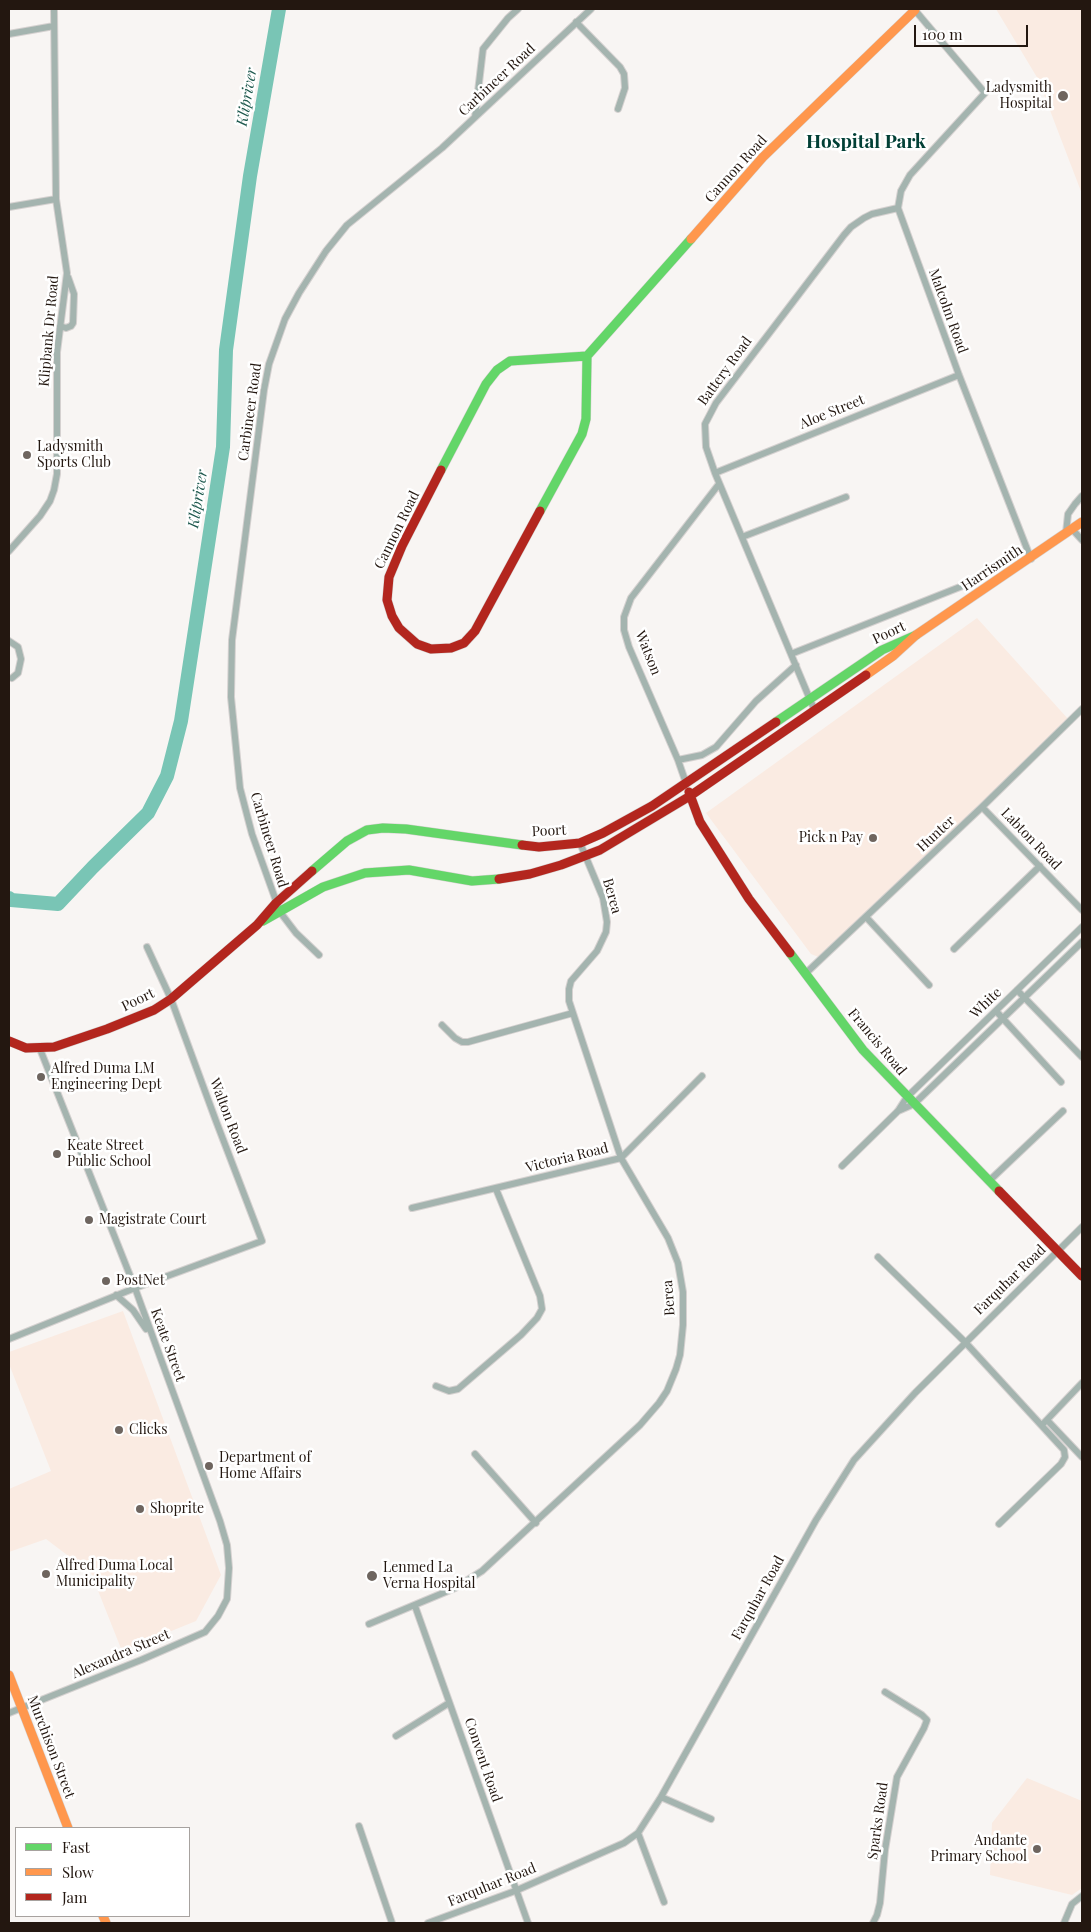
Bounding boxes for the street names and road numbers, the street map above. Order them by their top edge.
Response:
street label: Carbineer Road [455,40,539,120]
street label: Cannon Road [701,132,771,206]
street label: Malcolm Road [925,266,971,356]
street label: Klipbank Dr Road [36,275,62,387]
street label: Battery Road [694,333,756,409]
street label: Carbineer Road [235,362,265,462]
street label: Aloe Street [797,391,867,433]
street label: Cannon Road [371,488,423,572]
street label: Harrismith [958,541,1026,595]
street label: Poort [870,618,908,648]
street label: Watson [632,628,664,678]
street label: Carbineer Road [247,790,291,890]
street label: Labton Road [997,805,1065,873]
street label: Hunter [914,812,958,856]
street label: Poort [531,822,567,840]
street label: Berea [599,876,625,916]
street label: White [967,984,1005,1022]
street label: Poort [119,985,157,1015]
street label: Francis Road [844,1005,910,1079]
street label: Walton Road [206,1076,250,1156]
street label: Victoria Road [524,1140,610,1176]
street label: Farquhar Road [971,1241,1049,1319]
street label: Berea [659,1280,679,1316]
street label: Keate Street [147,1306,189,1384]
street label: Farquhar Road [728,1553,788,1643]
street label: Alexandra Street [70,1626,172,1682]
street label: Murchison Street [24,1693,78,1801]
street label: Convent Road [461,1716,505,1804]
street label: Sparks Road [864,1781,892,1861]
street label: Farquhar Road [446,1860,538,1910]

